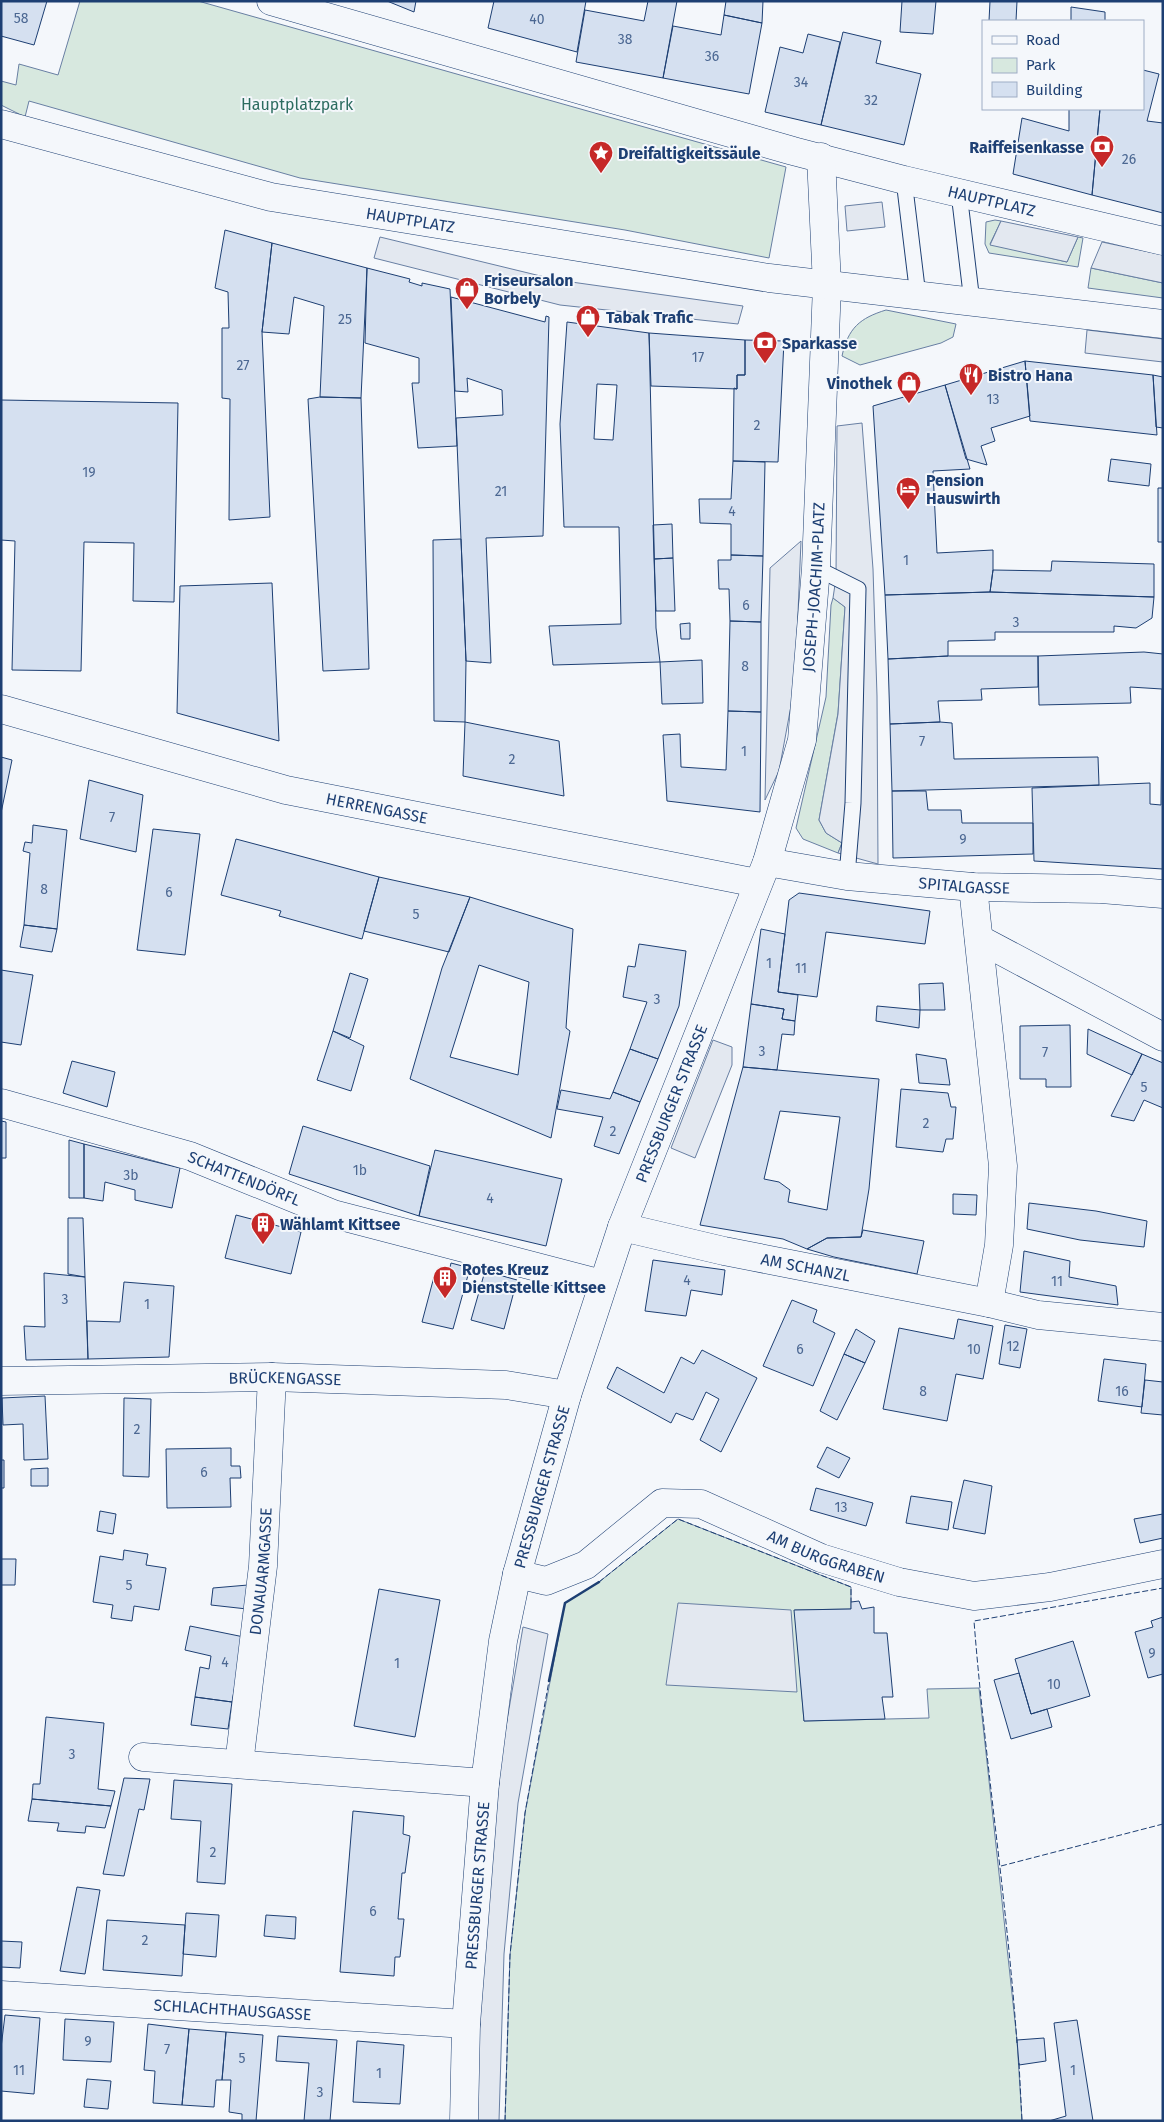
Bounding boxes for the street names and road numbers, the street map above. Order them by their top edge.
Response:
street label: HAUPTPLATZ [946,182,1037,221]
street label: HAUPTPLATZ [365,204,456,237]
street label: JOSEPH-JOACHIM-PLATZ [799,502,829,673]
street label: HERRENGASSE [324,789,429,828]
street label: SPITALGASSE [918,873,1010,898]
street label: PRESSBURGER STRASSE [632,1022,712,1185]
street label: SCHATTENDÖRFL [185,1147,303,1210]
street label: AM SCHANZL [759,1249,852,1286]
street label: BRÜCKENGASSE [228,1368,342,1389]
street label: PRESSBURGER STRASSE [510,1403,574,1571]
street label: DONAUARMGASSE [246,1507,276,1636]
street label: AM BURGGRABEN [764,1526,887,1587]
street label: PRESSBURGER STRASSE [461,1801,494,1970]
street label: SCHLACHTHAUSGASSE [153,1996,312,2024]

